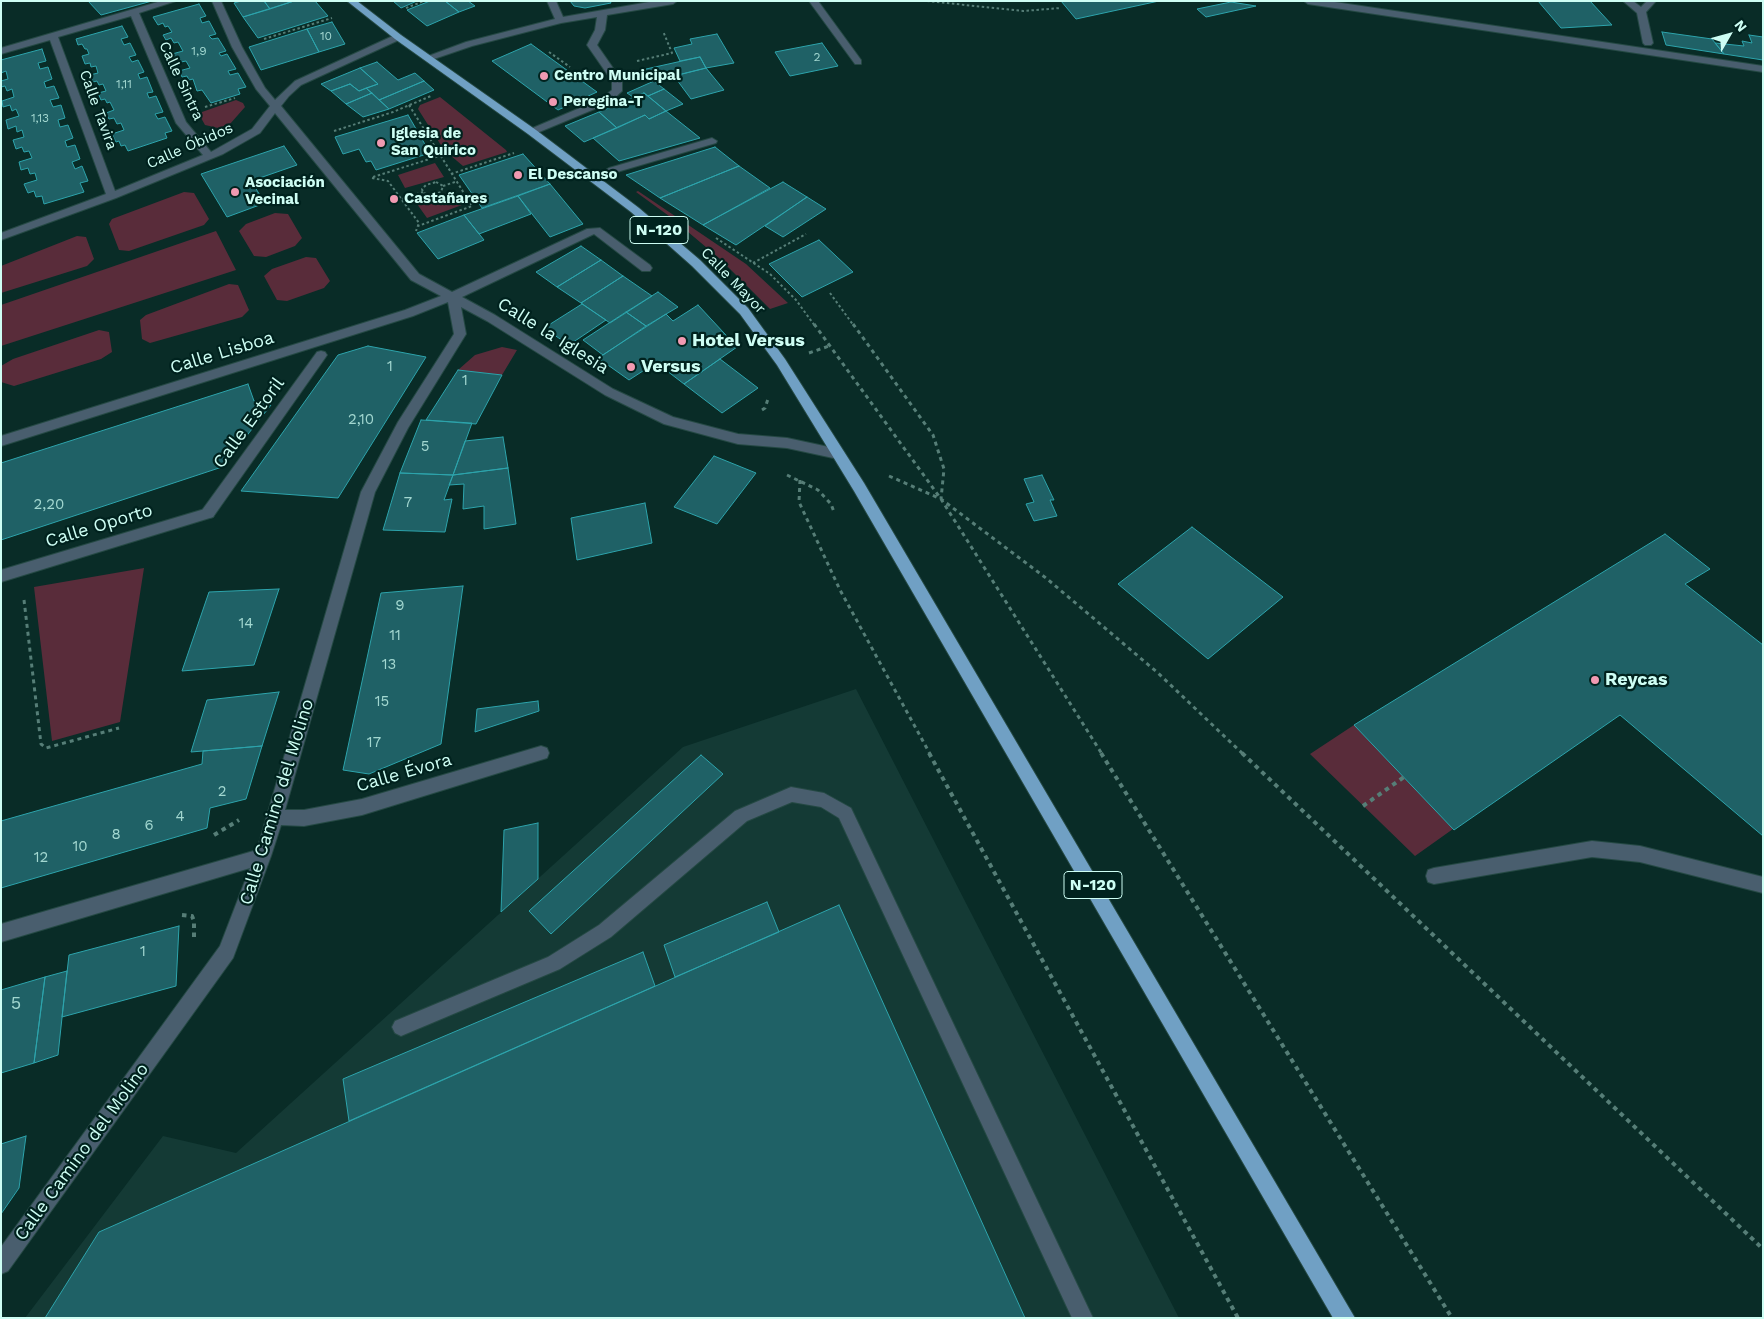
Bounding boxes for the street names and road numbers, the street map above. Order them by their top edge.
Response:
street label: Calle Sintra [155,39,207,123]
street label: Calle Tavira [75,68,121,152]
street label: Calle Óbidos [144,119,236,173]
road number: N-120 [630,216,688,244]
street label: Calle Mayor [697,244,769,318]
street label: Calle la Iglesia [493,293,613,379]
street label: Calle Lisboa [167,327,277,379]
street label: Calle Estoril [209,373,289,473]
street label: Calle Oporto [43,499,155,553]
street label: Calle Camino del Molino [235,696,319,908]
street label: Calle Évora [354,749,454,797]
road number: N-120 [1064,872,1122,898]
street label: Calle Camino del Molino [10,1059,154,1245]

